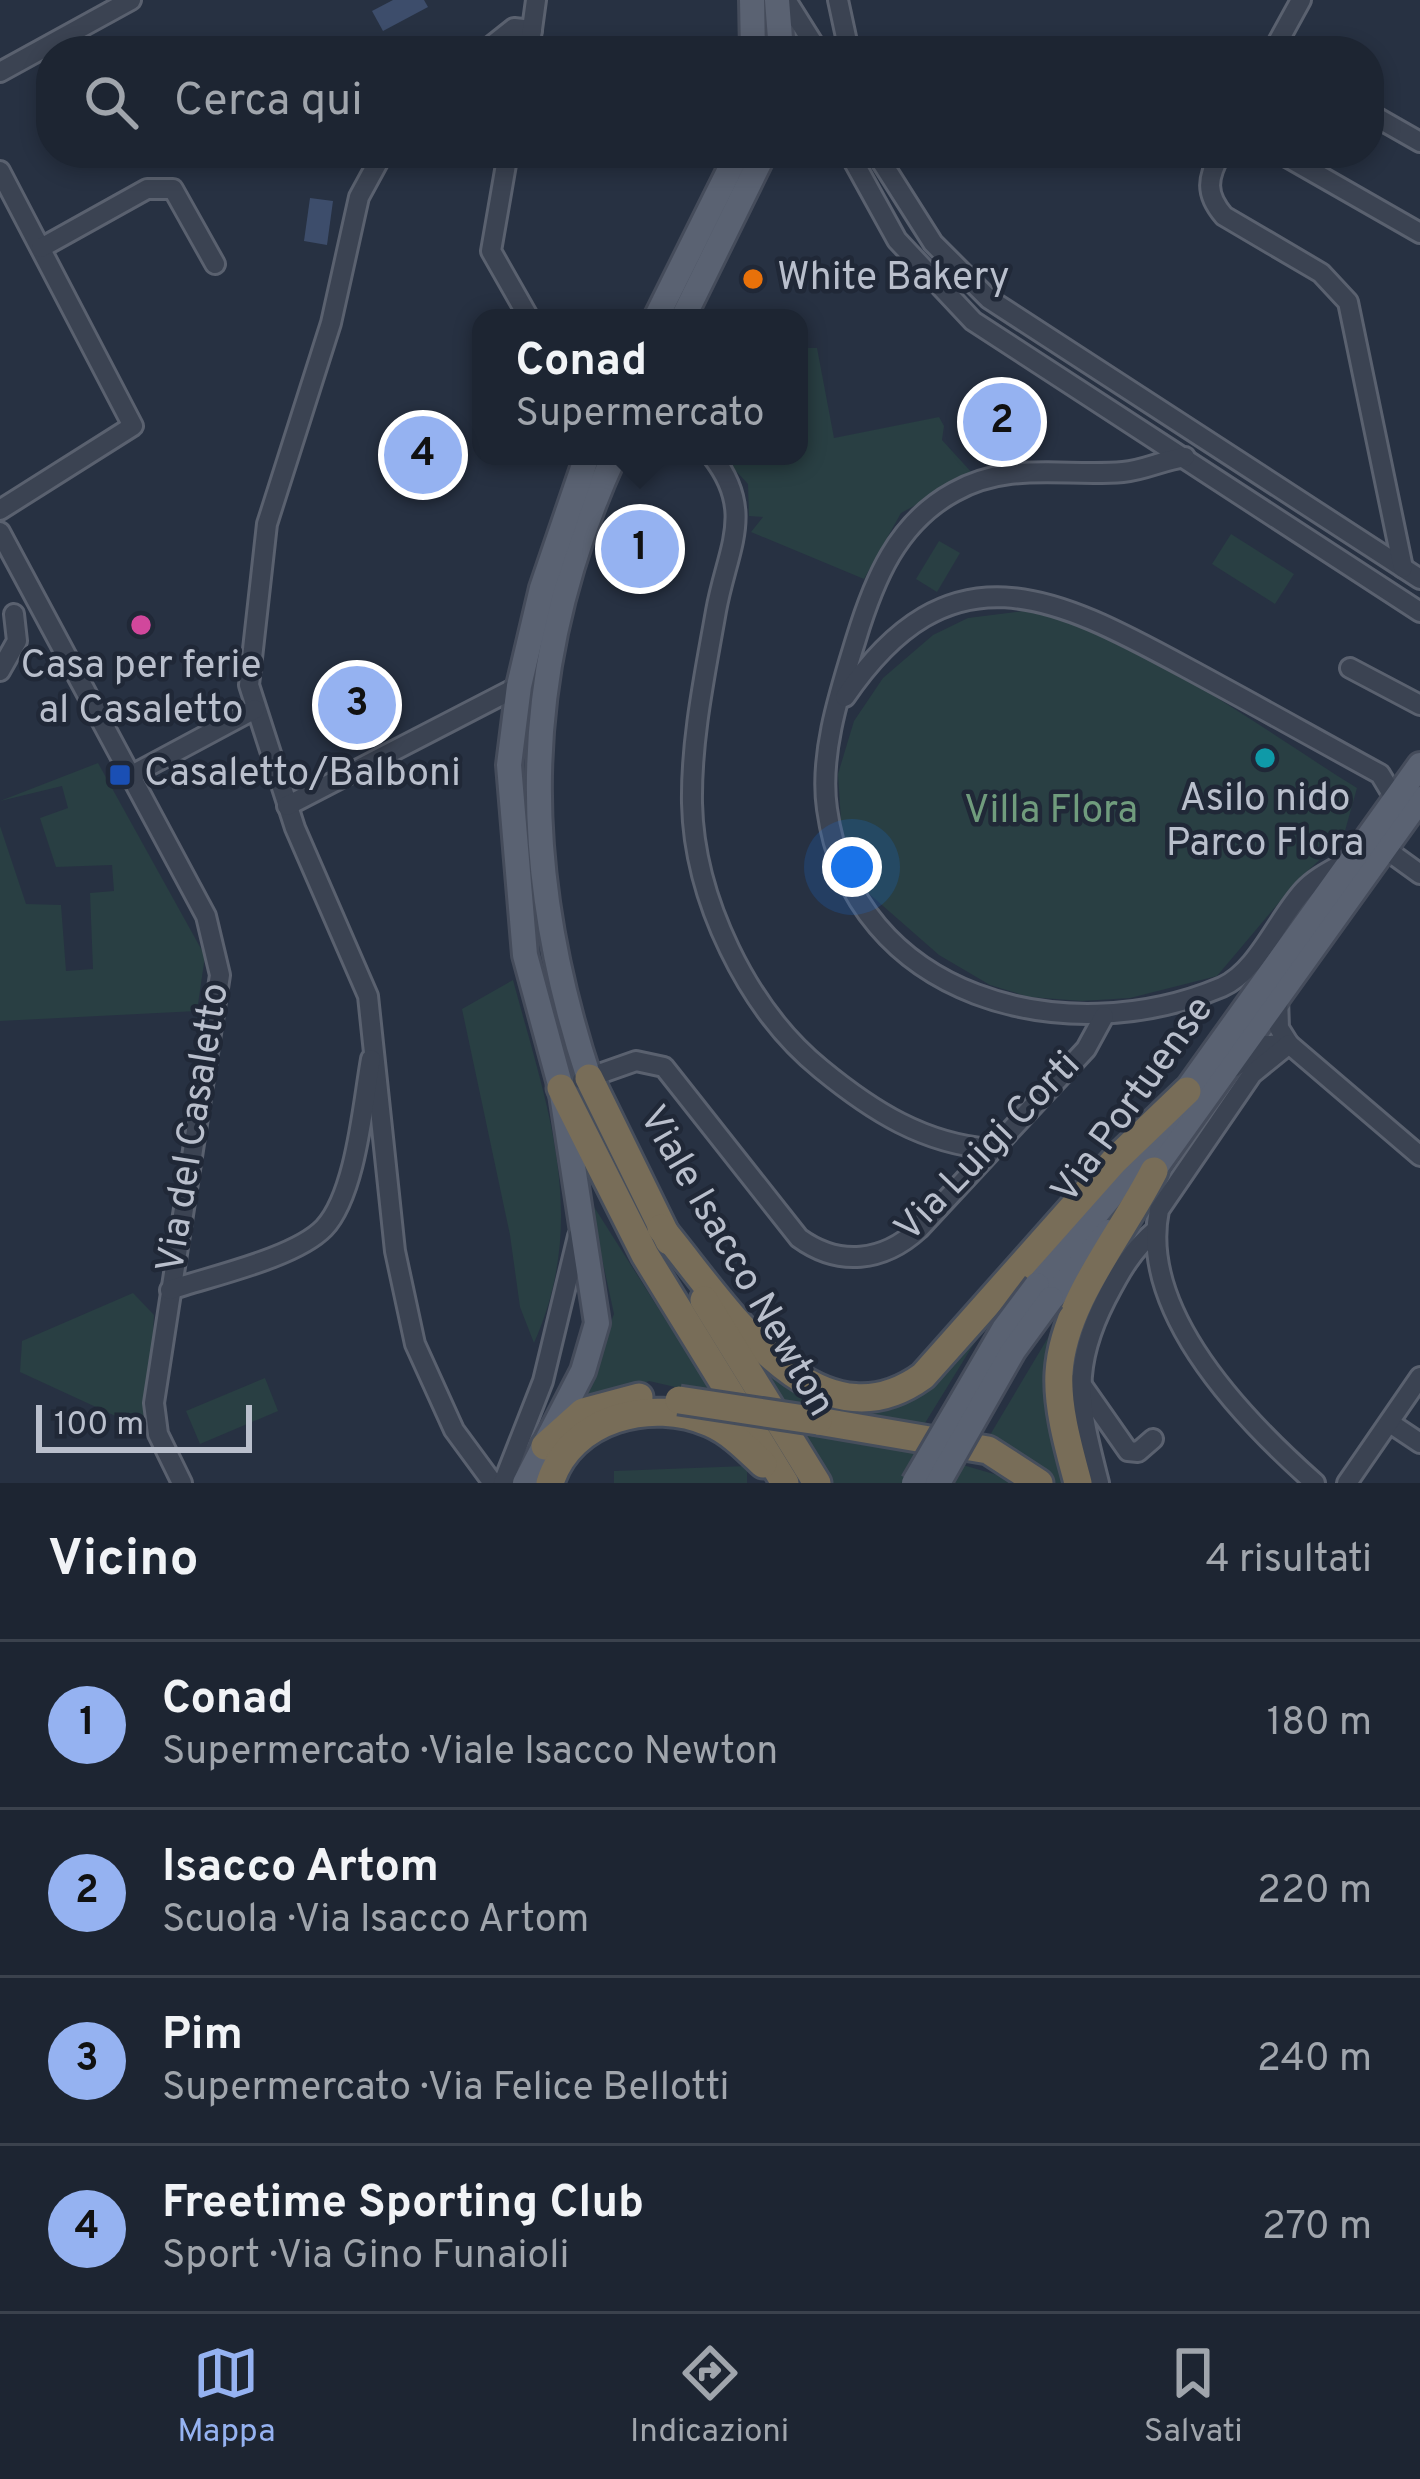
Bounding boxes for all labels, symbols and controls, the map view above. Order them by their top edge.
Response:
search box [36,36,1384,168]
icon: search [78,69,144,135]
text: Cerca qui [174,74,363,131]
place label: White Bakery [777,255,1010,304]
marker: White Bakery [740,266,766,292]
popup [472,309,808,465]
text: Conad [516,334,647,391]
pin: 2 [963,377,1041,467]
text: Supermercato [516,391,764,440]
pin: 4 [384,410,462,500]
pin: 1 [601,504,679,594]
marker: Casa per ferie al Casaletto [128,612,154,638]
place label: Casa per ferie al Casaletto [21,643,261,737]
pin: 3 [318,660,396,750]
marker: Asilo nido Parco Flora [1252,745,1278,771]
place label: Casaletto/Balboni [144,751,461,800]
marker: Casaletto/Balboni [107,762,133,788]
place label: Asilo nido Parco Flora [1166,776,1364,870]
park label: Villa Flora [964,788,1138,837]
your location [822,837,882,897]
street label: Via del Casaletto [148,980,242,1276]
street label: Via Portuense [1042,988,1226,1214]
street label: Via Luigi Corti [886,1042,1092,1254]
street label: Viale Isacco Newton [626,1098,844,1426]
scale bar [36,1399,252,1452]
text: 100 m [54,1405,144,1447]
text: Vicino [48,1529,199,1594]
text: 4 risultati [1206,1537,1372,1586]
text: Conad [162,1672,294,1729]
text: 1 [79,1700,95,1749]
text: 180 m [1267,1700,1372,1749]
text: Supermercato · Viale Isacco Newton [162,1729,778,1778]
text: Isacco Artom [162,1840,439,1897]
text: 2 [75,1868,99,1917]
text: 220 m [1257,1868,1372,1917]
text: Scuola · Via Isacco Artom [162,1897,589,1946]
text: Pim [162,2008,243,2065]
text: 3 [75,2036,99,2085]
text: 240 m [1257,2036,1372,2085]
text: Supermercato · Via Felice Bellotti [162,2065,729,2114]
text: Freetime Sporting Club [162,2176,644,2233]
text: 4 [74,2204,100,2253]
text: 270 m [1262,2204,1372,2253]
text: Sport · Via Gino Funaioli [162,2233,569,2282]
tab: Mappa [177,2340,276,2454]
tab: Indicazioni [630,2340,789,2454]
tab: Salvati [1144,2340,1243,2454]

